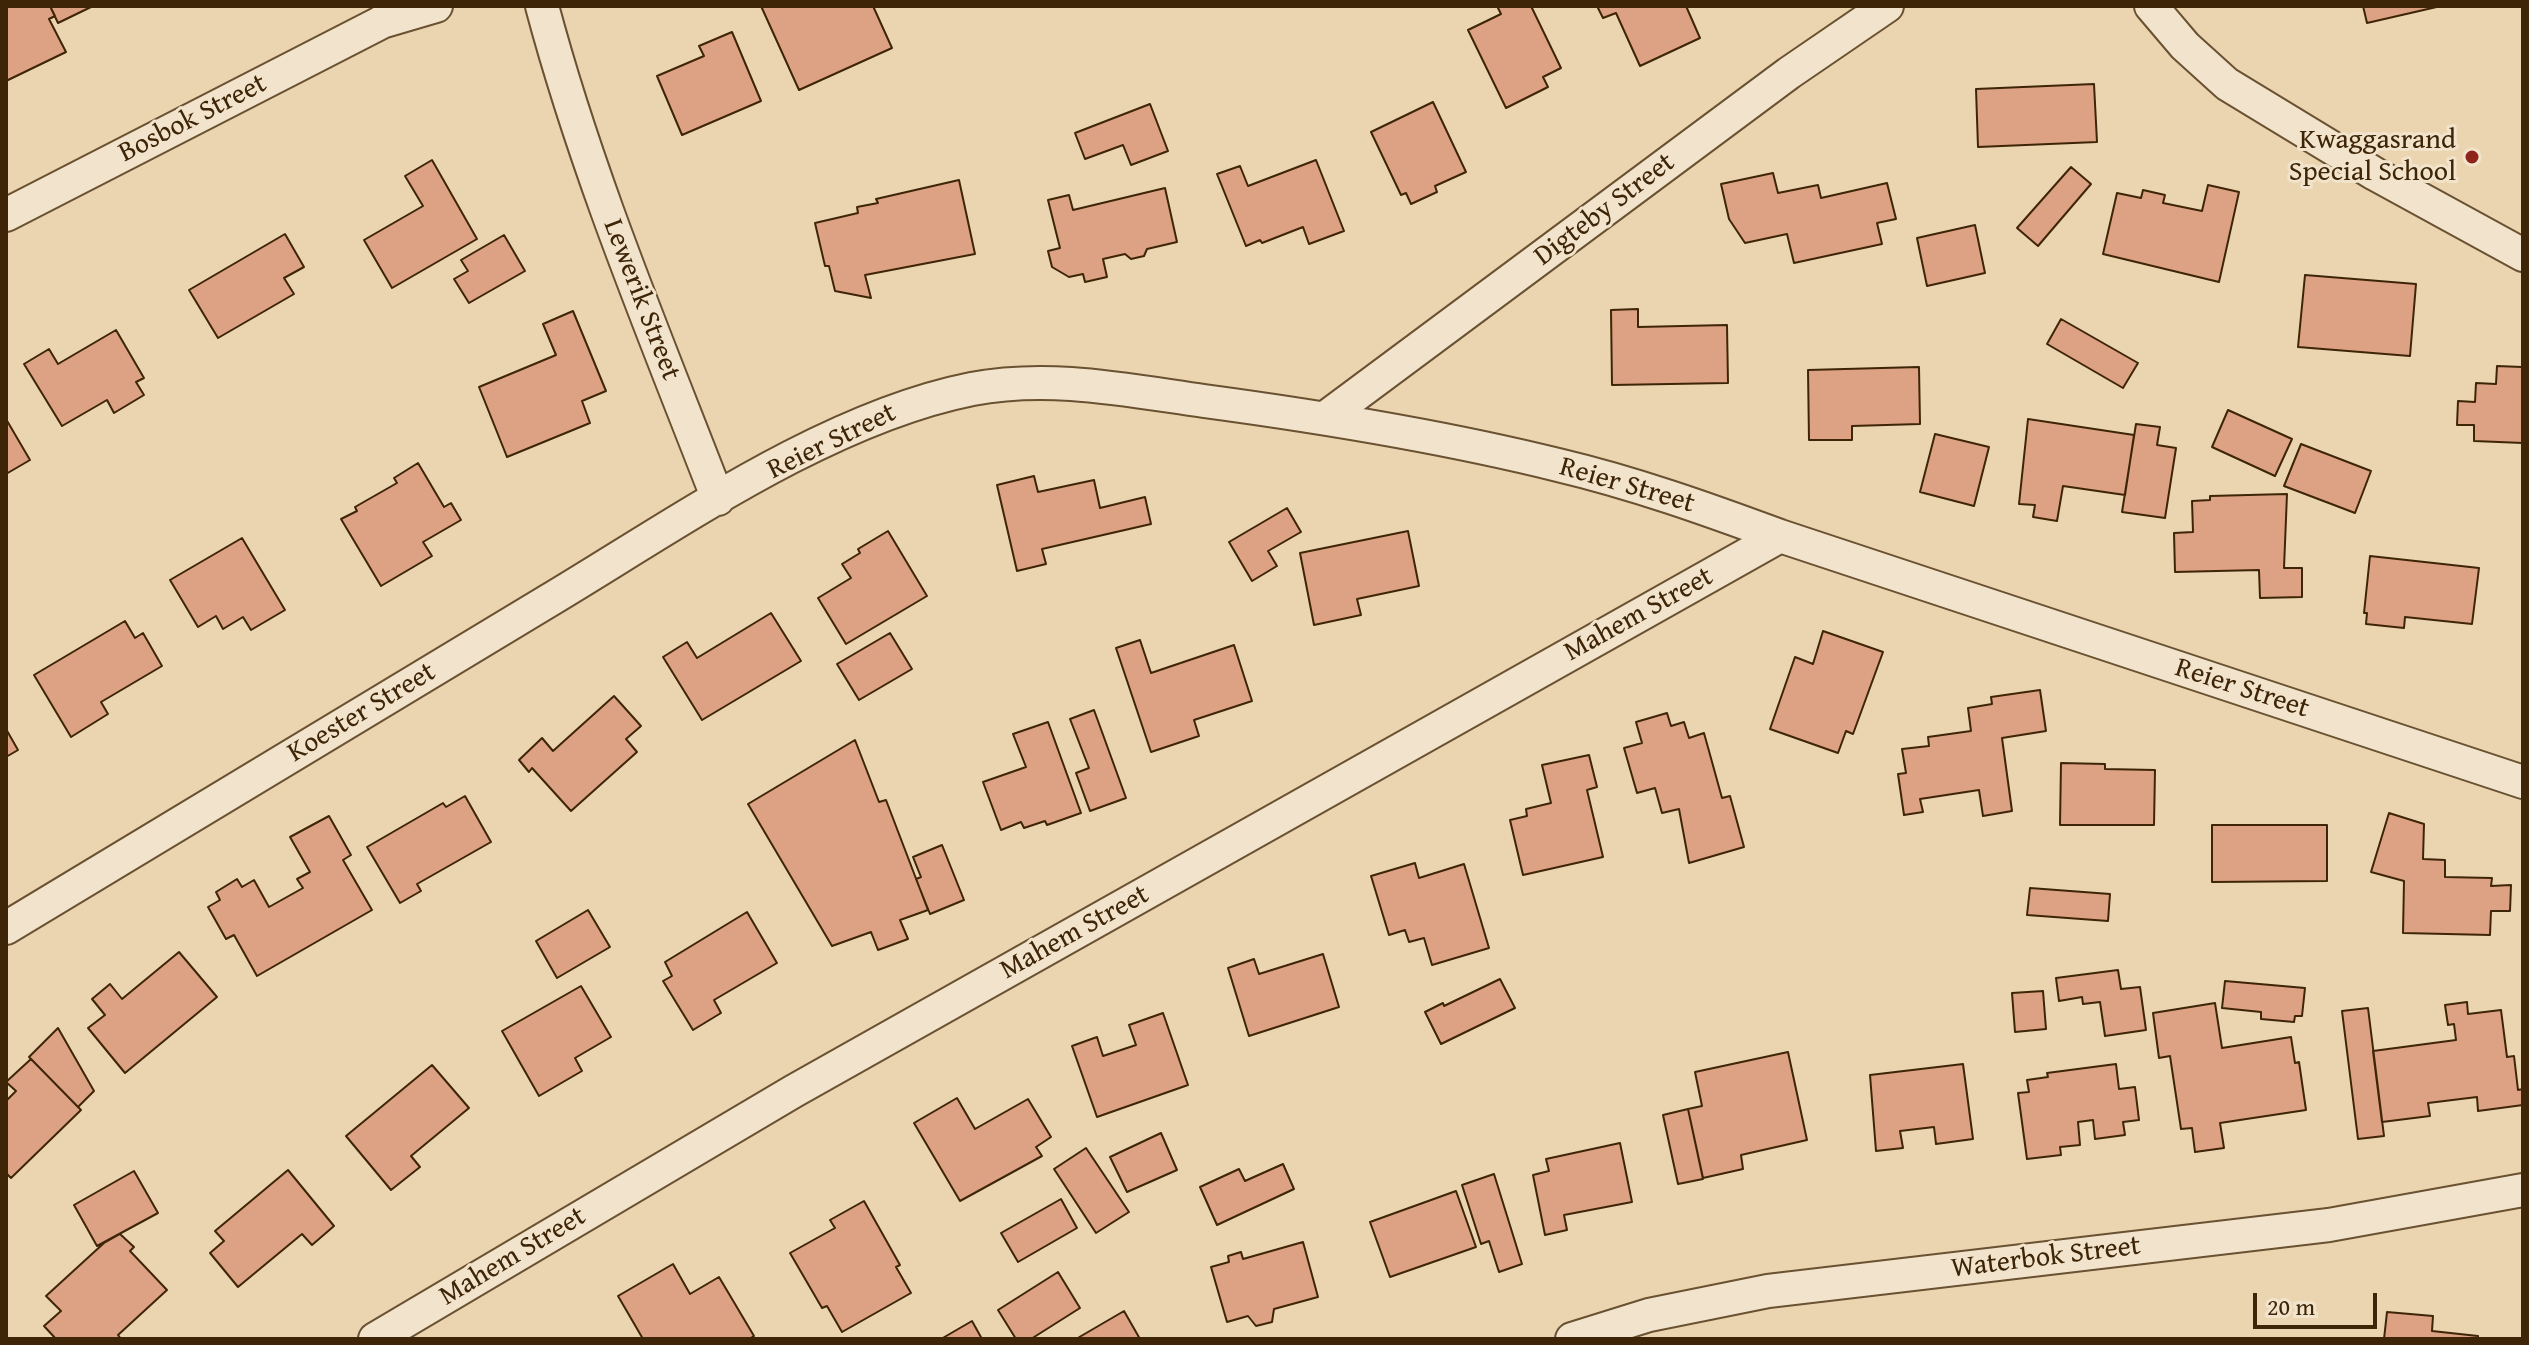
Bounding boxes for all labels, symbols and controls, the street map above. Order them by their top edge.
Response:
street label: Bosbok Street [114,67,272,171]
place label: Kwaggasrand Special School [2289,124,2456,190]
street label: Digteby Street [1528,146,1682,274]
marker: Kwaggasrand Special School [2463,148,2481,166]
street label: Lewerik Street [595,215,687,385]
street label: Reier Street [762,396,902,488]
street label: Reier Street [1556,451,1698,521]
street label: Mahem Street [1559,560,1719,670]
street label: Reier Street [2171,652,2313,726]
street label: Koester Street [282,656,442,770]
street label: Mahem Street [995,878,1155,988]
street label: Mahem Street [434,1200,592,1314]
street label: Waterbok Street [1949,1230,2143,1286]
scale bar [2257,1277,2381,1327]
text: 20 m [2267,1289,2315,1324]

